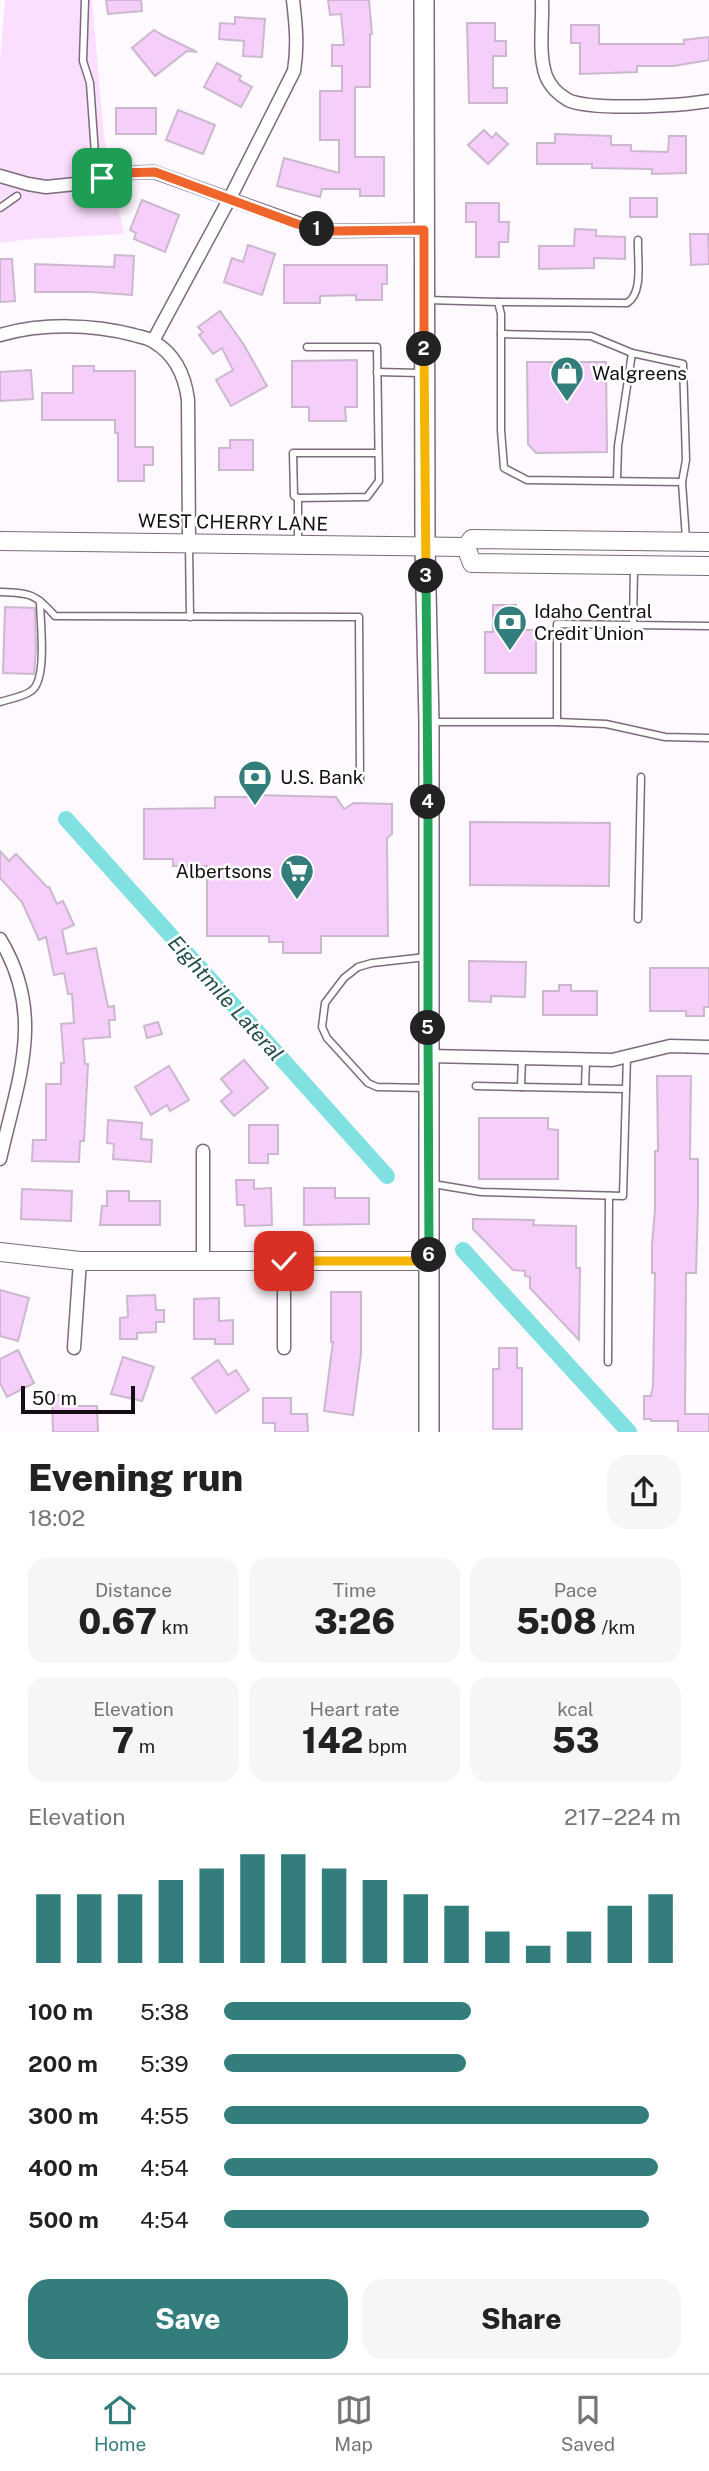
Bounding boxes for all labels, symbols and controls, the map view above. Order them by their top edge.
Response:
pin [72,148,132,208]
icon: arrive [83,159,121,197]
pin: 1 [300,212,334,246]
text: 1 [312,217,321,239]
pin: 2 [406,332,442,366]
text: 2 [417,337,430,359]
shop icon: Walgreens [548,354,586,403]
place label: Walgreens [592,362,687,384]
street label: WEST CHERRY LANE [138,509,328,535]
pin: 3 [408,558,444,594]
text: 3 [419,564,432,586]
place label: Idaho Central Credit Union [534,600,652,644]
bank icon: Idaho Central Credit Union [491,603,529,652]
bank icon: U.S. Bank [236,758,274,807]
place label: U.S. Bank [280,766,364,788]
pin: 4 [410,784,446,820]
text: 4 [421,790,434,812]
supermarket icon: Albertsons [278,852,316,901]
place label: Albertsons [175,860,272,882]
water label: Eightmile Lateral [163,930,289,1066]
pin: 5 [410,1010,446,1046]
text: 5 [421,1016,434,1038]
pin [254,1231,314,1291]
pin: 6 [412,1238,446,1272]
icon: check [265,1242,303,1280]
text: 6 [422,1243,435,1265]
scale bar [21,1382,135,1414]
text: 50 m [32,1387,77,1409]
text: Evening run [28,1455,243,1500]
button: share [607,1455,681,1529]
text: 18:02 [28,1504,85,1531]
text: Distance [95,1579,172,1601]
text: Time [333,1579,376,1601]
text: Pace [554,1579,597,1601]
text: 0.67 [78,1601,157,1642]
text: 3:26 [314,1601,395,1642]
text: 5:08 [516,1601,597,1642]
text: km [157,1616,189,1638]
text: /km [597,1616,635,1638]
text: Elevation [93,1698,174,1720]
text: Heart rate [310,1698,399,1720]
text: kcal [557,1698,594,1720]
text: 7 [112,1720,134,1761]
text: 142 [302,1720,363,1761]
text: 53 [552,1720,600,1761]
text: m [134,1735,155,1757]
text: bpm [363,1735,407,1757]
text: Elevation [28,1803,126,1830]
text: 217–224 m [564,1803,681,1830]
text: 100 m [28,1998,93,2025]
text: 5:38 [140,1998,189,2025]
text: 200 m [28,2050,98,2077]
text: 5:39 [140,2050,189,2077]
text: 300 m [28,2102,99,2129]
text: 4:55 [140,2102,189,2129]
text: 400 m [28,2154,98,2181]
text: 4:54 [140,2154,189,2181]
text: 500 m [28,2206,99,2233]
text: 4:54 [140,2206,189,2233]
button: Save [28,2279,348,2359]
button: Share [362,2279,681,2359]
tab: Home [94,2391,146,2455]
tab: Map [334,2391,373,2455]
tab: Saved [561,2391,615,2455]

